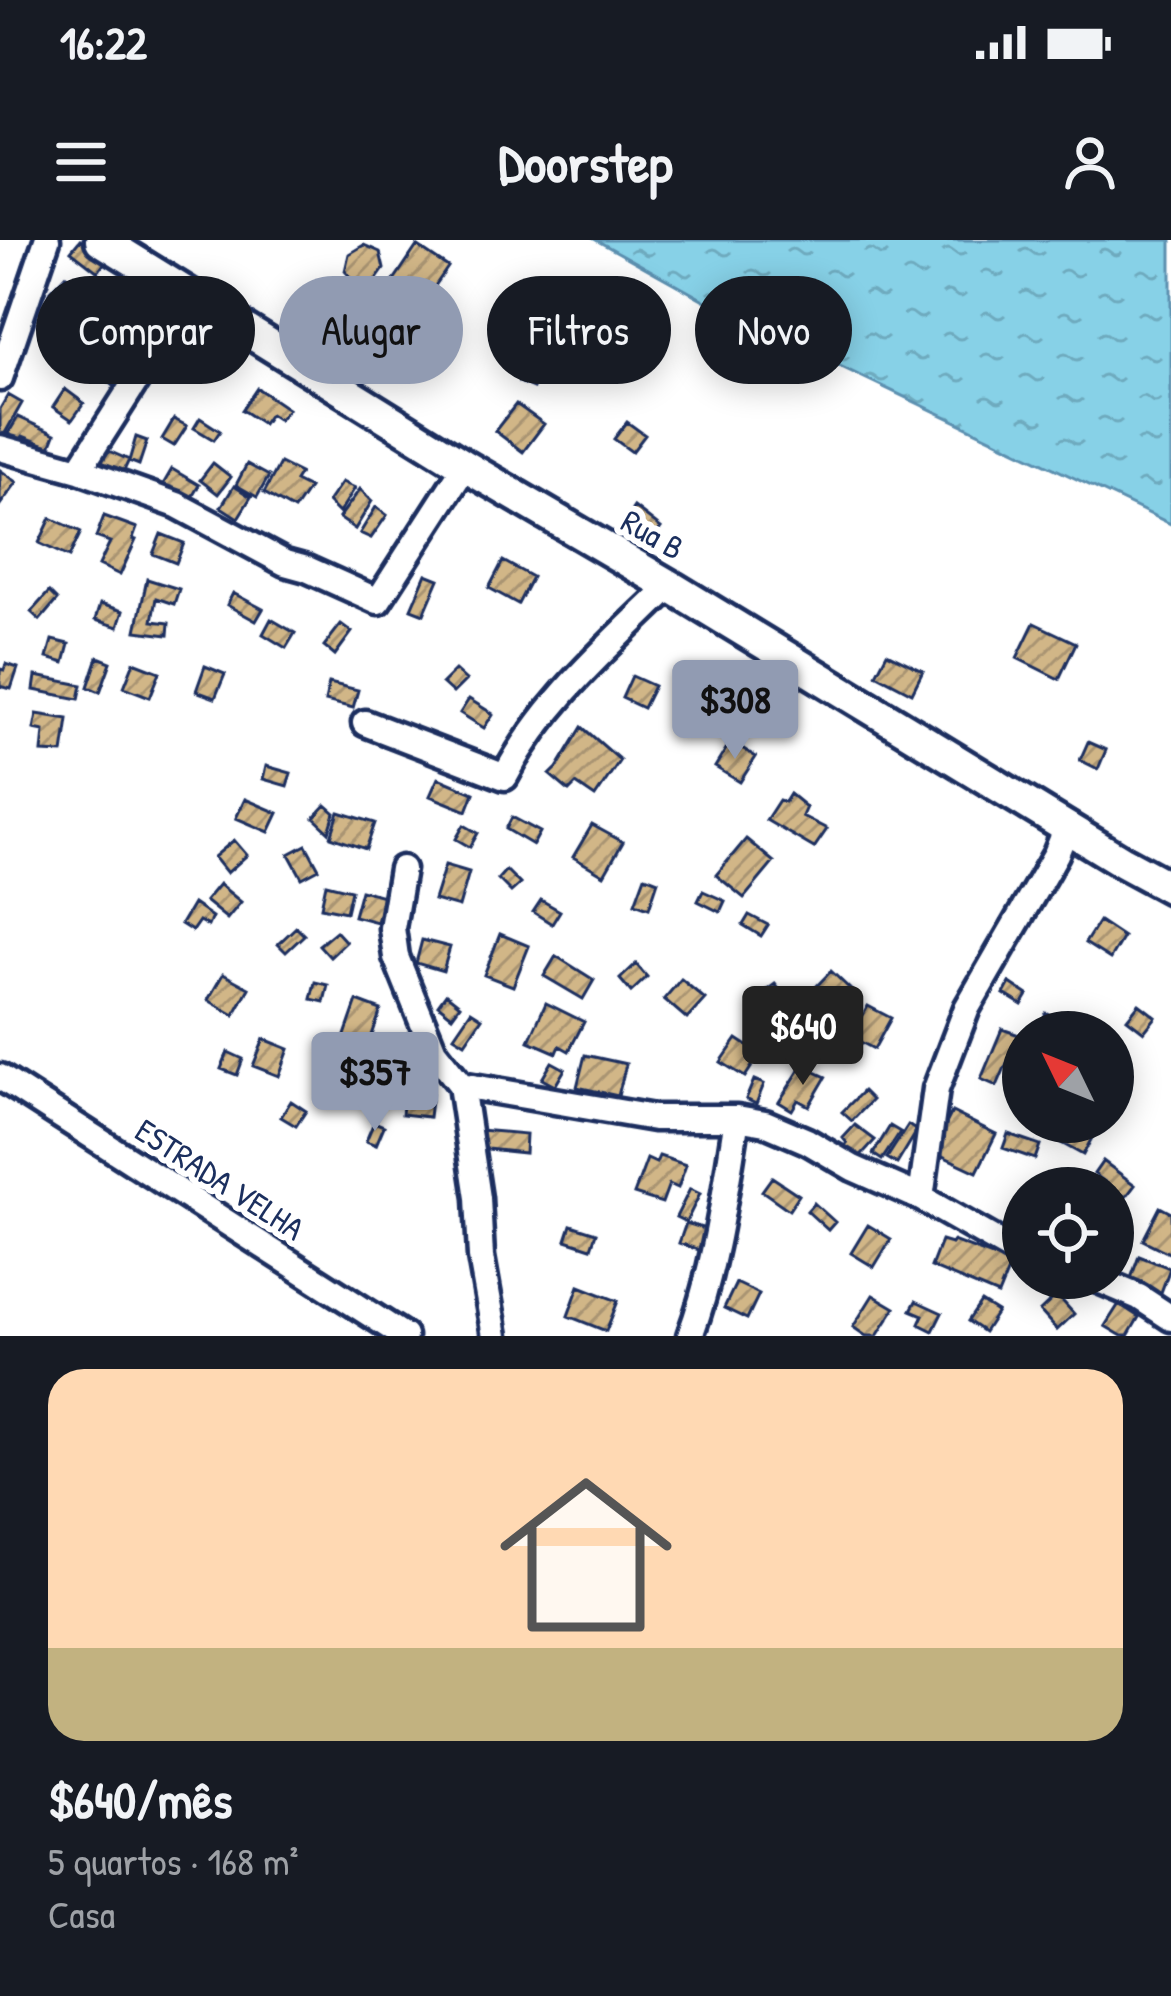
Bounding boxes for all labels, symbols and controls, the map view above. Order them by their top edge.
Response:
text: 16:22 [60,12,147,73]
text: Doorstep [499,126,672,199]
icon: menu [48,129,114,195]
icon: person [1057,129,1123,195]
chip: Comprar [36,276,255,384]
chip: Alugar [279,276,463,384]
chip: Filtros [487,276,671,384]
chip: Novo [695,276,852,384]
street label: Rua B [614,499,692,569]
pin: $308 [664,660,806,762]
text: $308 [699,672,771,725]
pin: $640 [732,986,874,1088]
text: $640 [769,998,837,1051]
north arrow [1002,1011,1134,1143]
map controls [1002,1011,1134,1299]
pin: $357 [304,1032,446,1134]
text: $357 [338,1044,412,1097]
street label: ESTRADA VELHA [127,1108,313,1250]
button: locate [1002,1167,1134,1299]
icon: home [478,1447,694,1663]
text: $640/mês [48,1765,232,1834]
text: 5 quartos · 168 m² [48,1834,298,1887]
text: Casa [48,1887,115,1940]

